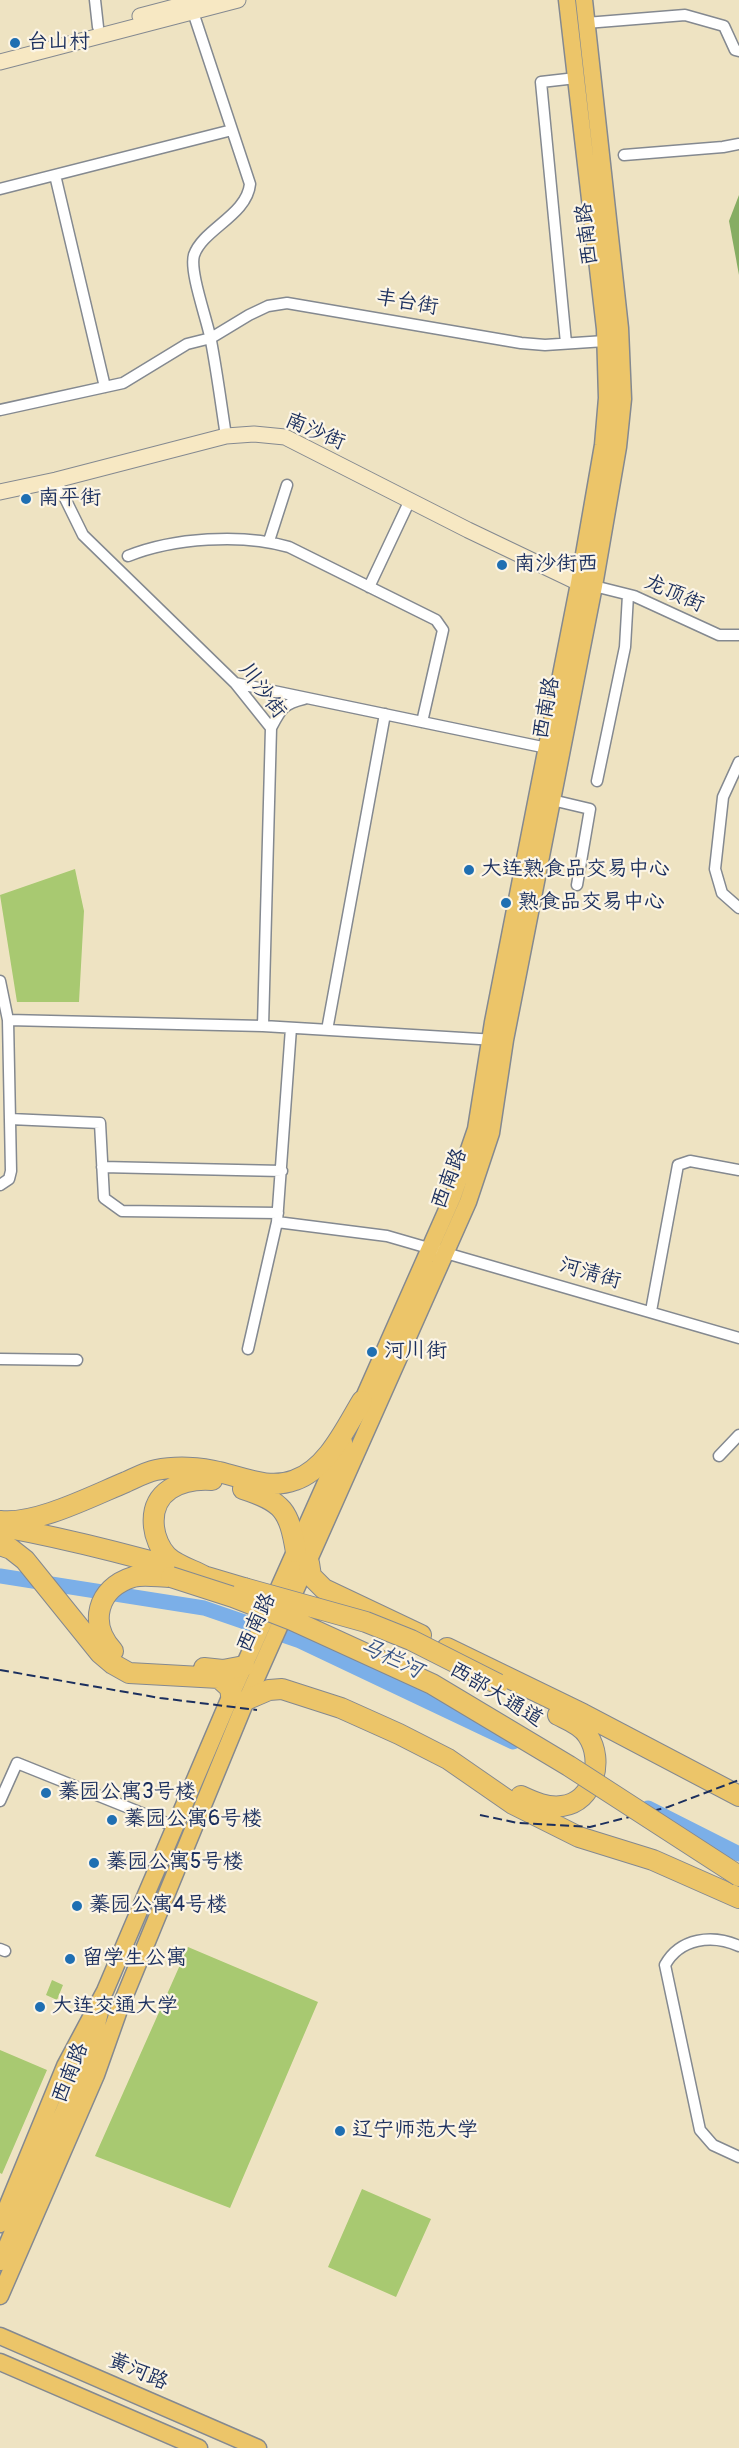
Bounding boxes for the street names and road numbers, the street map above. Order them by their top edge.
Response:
street label: 西南路 [572,201,604,267]
street label: 丰台街 [374,285,440,321]
street label: 南沙街 [281,408,349,456]
street label: 龙顶街 [640,570,708,618]
street label: 川沙街 [233,658,291,724]
street label: 西南路 [529,675,565,741]
street label: 西南路 [427,1145,473,1213]
street label: 河清街 [556,1253,624,1295]
street label: 西南路 [232,1589,282,1657]
street label: 西部大通道 [445,1657,547,1733]
street label: 西南路 [48,2039,94,2107]
street label: 黄河路 [104,2348,172,2396]

